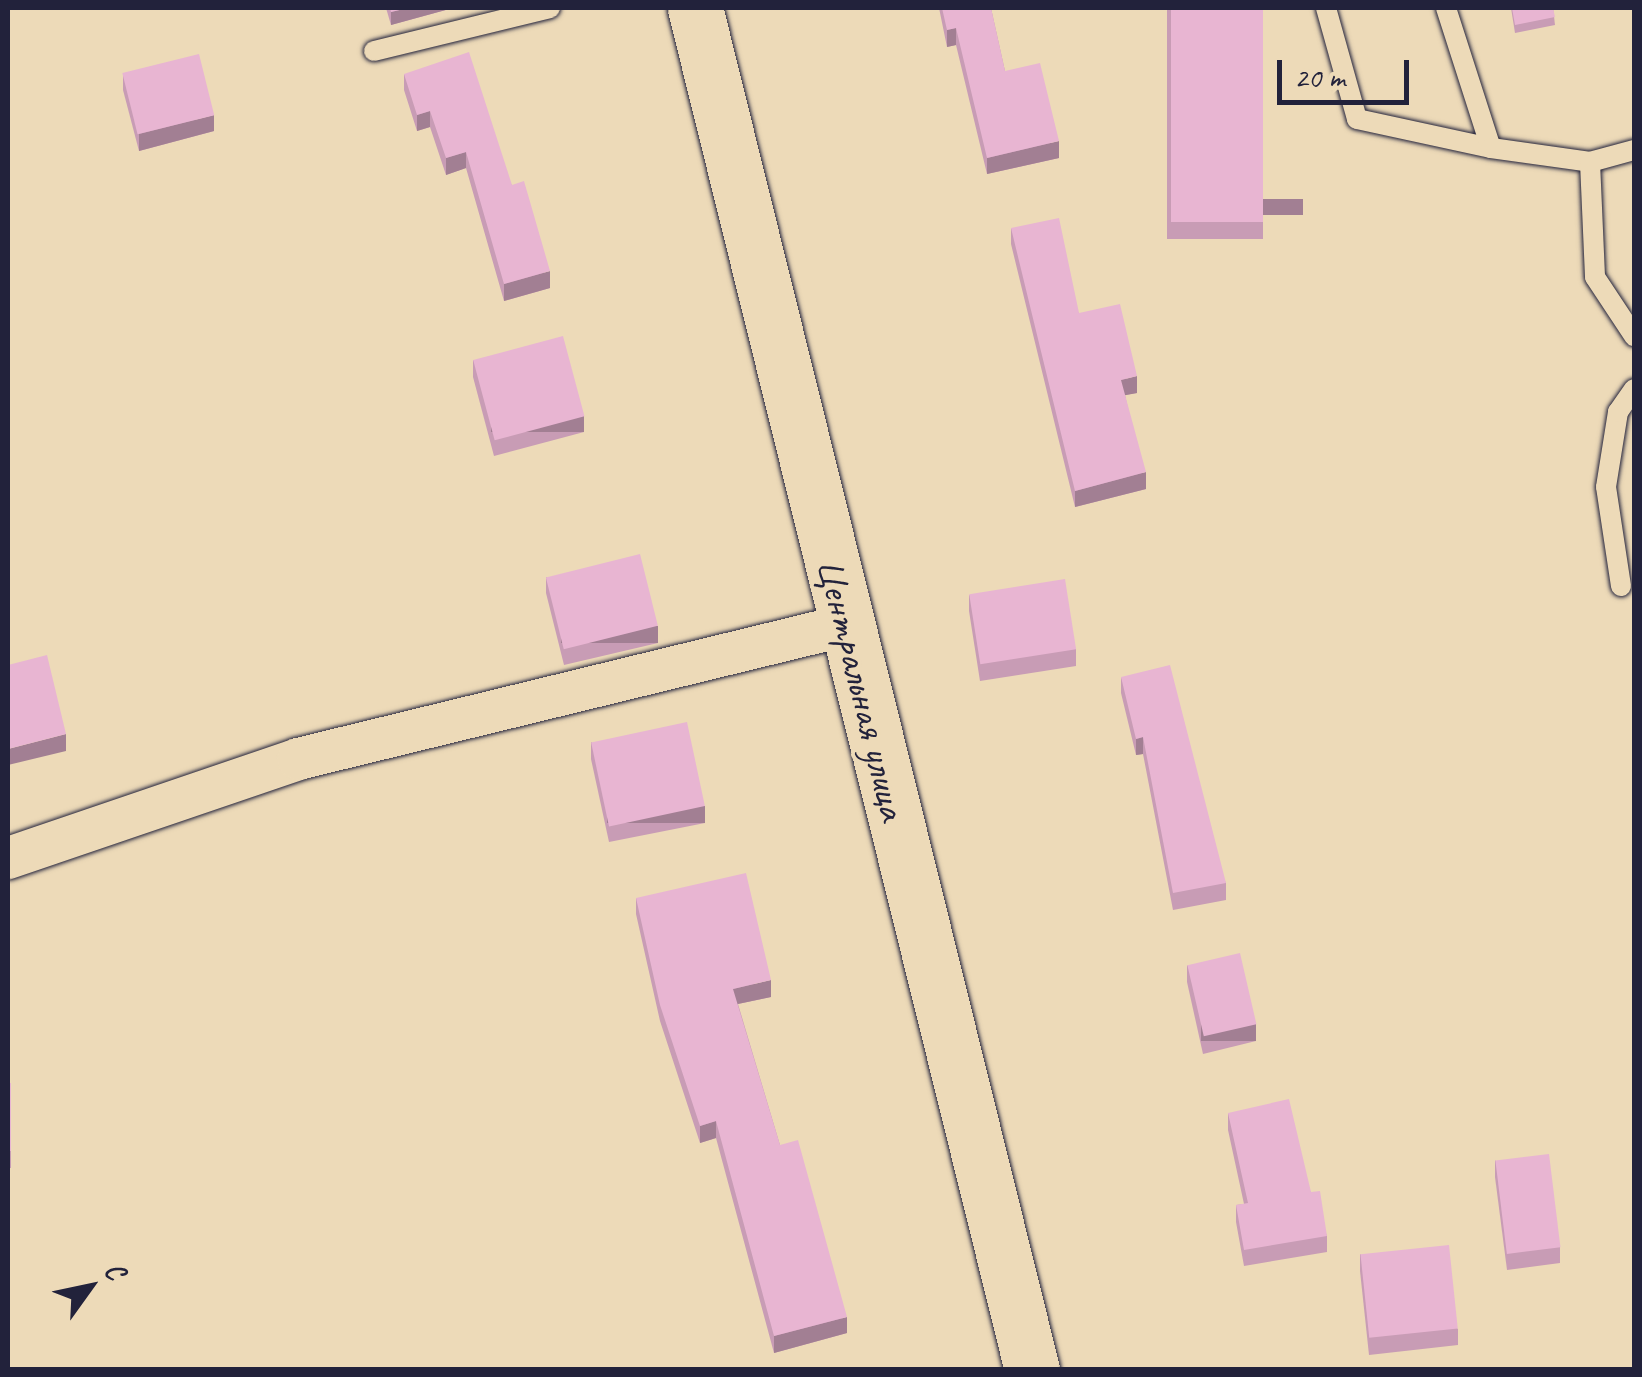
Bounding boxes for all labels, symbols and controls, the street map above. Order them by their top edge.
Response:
scale bar [1282,40,1414,102]
text: 20 m [1294,58,1345,96]
street label: Центральная улица [806,552,918,826]
north arrow [40,1237,140,1337]
text: С [97,1255,134,1286]

